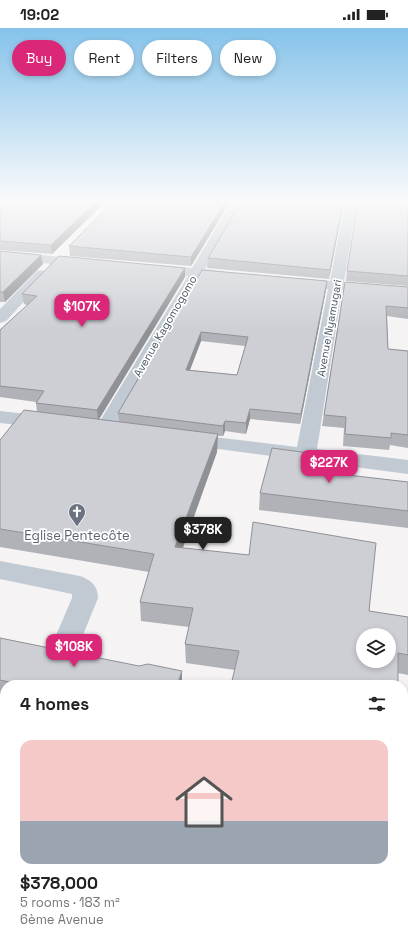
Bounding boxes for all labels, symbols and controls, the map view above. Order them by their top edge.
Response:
text: 19:02 [20,5,59,24]
chip: Buy [12,40,66,76]
chip: Rent [74,40,134,76]
chip: Filters [142,40,212,76]
chip: New [220,40,276,76]
street label: Avenue Kagomogomo [130,273,200,379]
street label: Avenue Nyamugari [314,278,344,378]
pin: $107K [54,294,110,328]
text: $107K [63,298,101,315]
pin: $227K [301,450,357,484]
text: $227K [310,454,348,471]
church icon: Eglise Pentecôte [67,502,87,527]
pin: $378K [175,517,231,551]
text: $378K [184,521,222,538]
place label: Eglise Pentecôte [24,527,130,544]
map controls [356,628,396,668]
button: layers [356,628,396,668]
pin: $108K [46,634,102,668]
text: $108K [55,638,93,655]
text: 4 homes [20,693,89,715]
icon: filters [366,693,388,715]
icon: home [168,766,240,838]
text: $378,000 [20,872,98,894]
text: 5 rooms · 183 m² [20,894,120,911]
text: 6ème Avenue [20,911,104,928]

